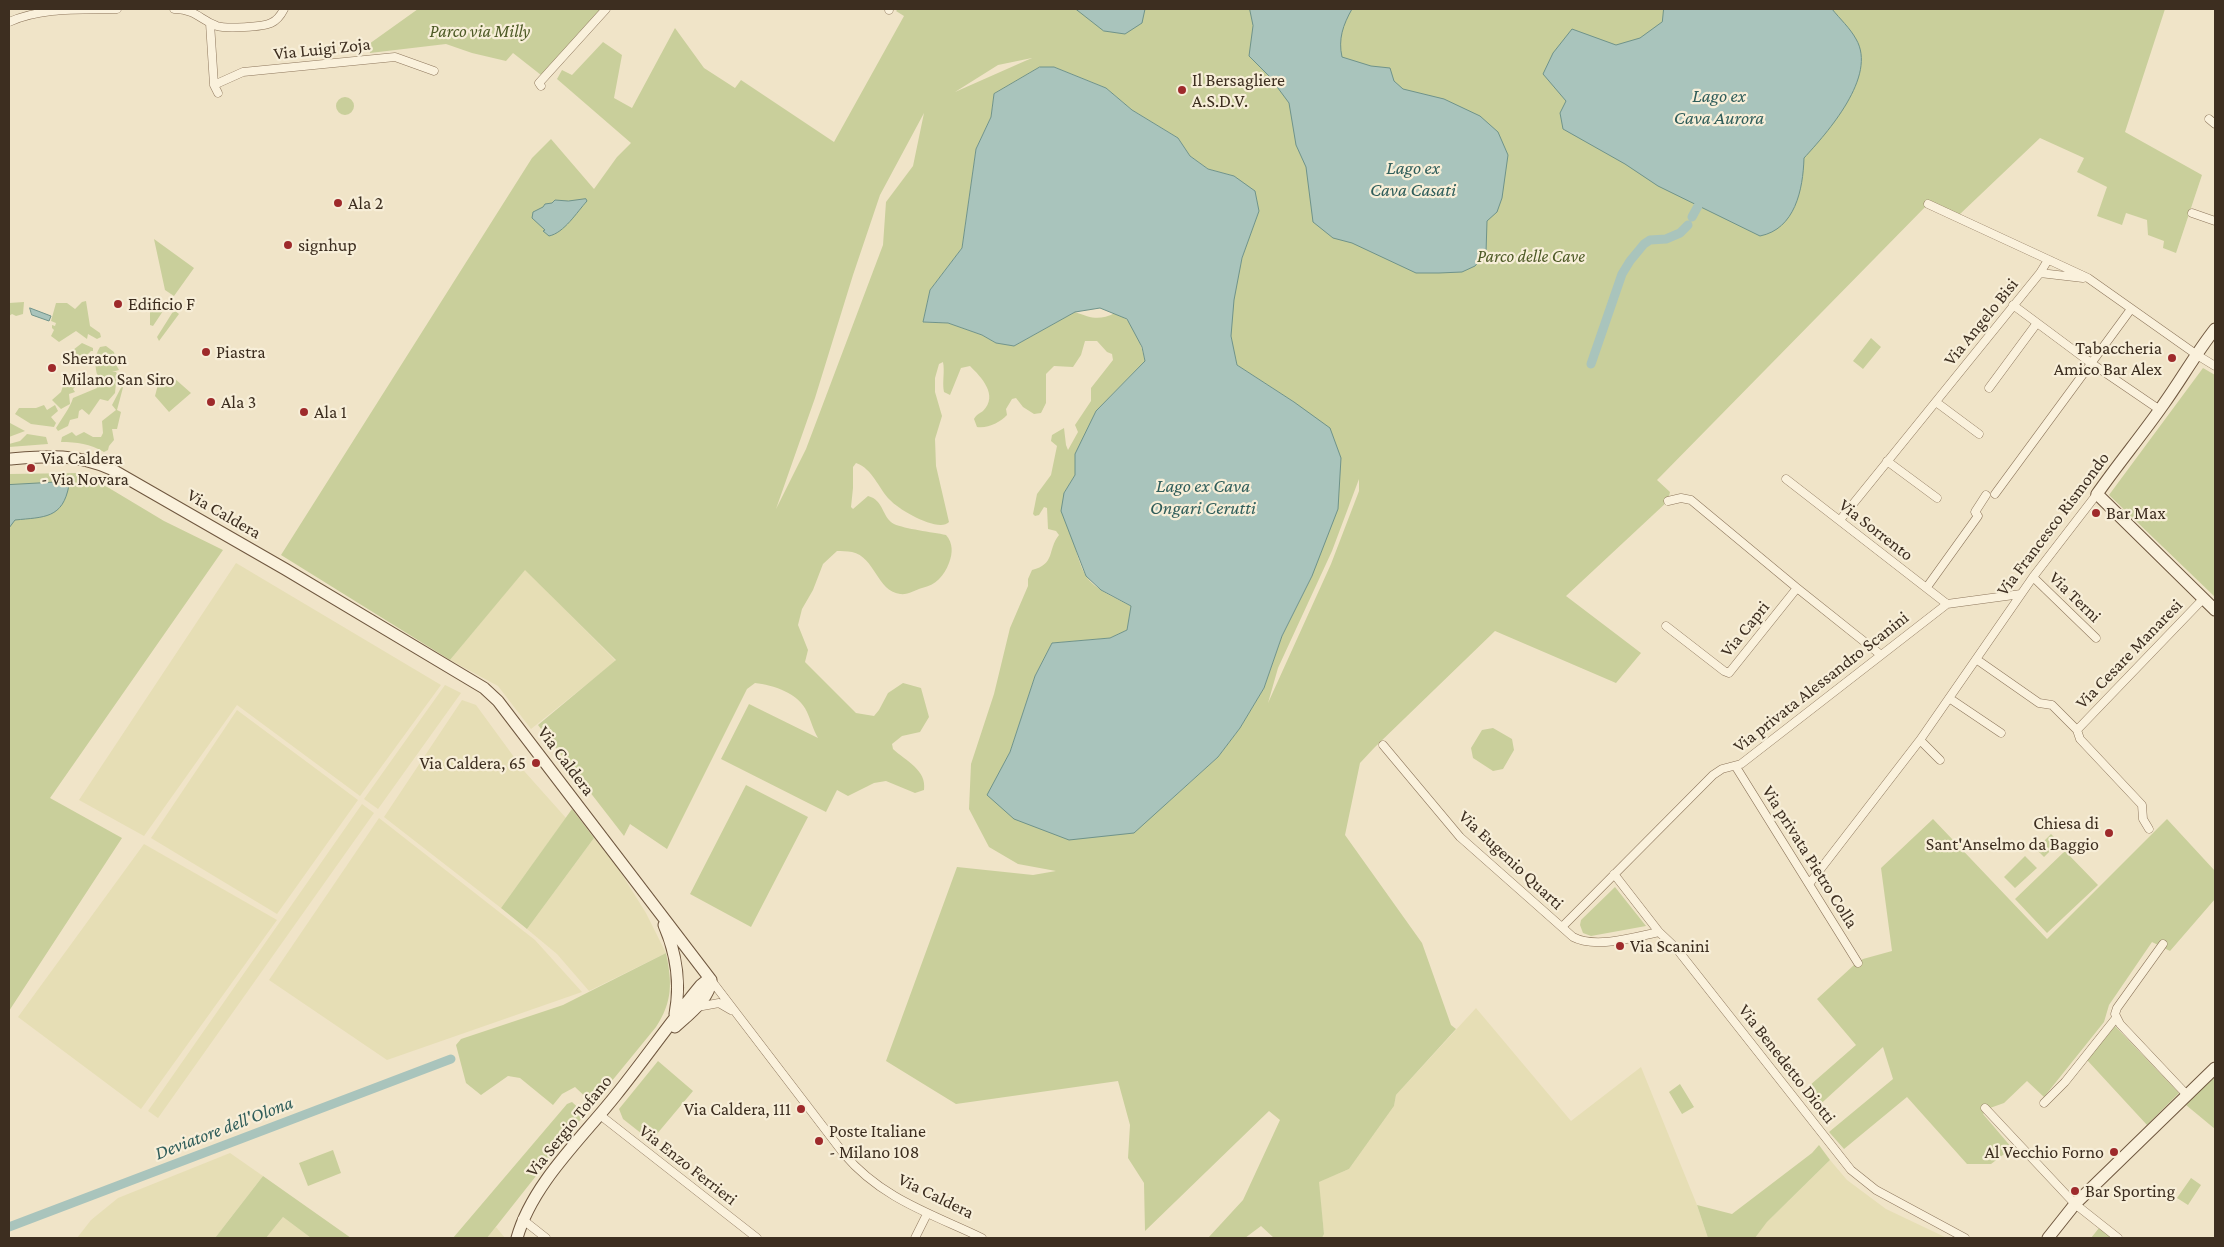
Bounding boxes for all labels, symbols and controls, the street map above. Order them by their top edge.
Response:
park label: Parco via Milly [430,20,530,42]
street label: Via Luigi Zoja [272,33,372,65]
place label: Il Bersagliere A.S.D.V. [1192,69,1285,112]
marker: Il Bersagliere A.S.D.V. [1176,84,1188,96]
water label: Lago ex Cava Aurora [1674,85,1764,129]
water label: Lago ex Cava Casati [1370,157,1456,201]
place label: Ala 2 [348,192,383,214]
marker: Ala 2 [332,197,344,209]
place label: signhup [298,234,357,256]
marker: signhup [282,239,294,251]
park label: Parco delle Cave [1477,245,1585,267]
street label: Via Angelo Bisi [1939,274,2023,370]
place label: Edificio F [128,293,195,315]
marker: Edificio F [112,298,124,310]
place label: Tabaccheria Amico Bar Alex [2054,337,2162,379]
place label: Piastra [216,341,265,363]
marker: Piastra [200,346,212,358]
place label: Sheraton Milano San Siro [62,347,175,389]
marker: Tabaccheria Amico Bar Alex [2166,352,2178,364]
marker: Sheraton Milano San Siro [46,362,58,374]
place label: Ala 3 [221,391,256,413]
marker: Ala 3 [205,396,217,408]
place label: Ala 1 [314,401,347,423]
marker: Ala 1 [298,406,310,418]
place label: Via Caldera - Via Novara [41,447,129,489]
street label: Via Francesco Rismondo [1992,448,2114,600]
marker: Via Caldera - Via Novara [25,462,37,474]
water label: Lago ex Cava Ongari Cerutti [1150,475,1256,519]
street label: Via Caldera [183,484,265,544]
street label: Via Sorrento [1834,494,1918,566]
place label: Bar Max [2106,502,2166,524]
marker: Bar Max [2090,507,2102,519]
street label: Via Terni [2044,567,2106,627]
street label: Via Cesare Manaresi [2071,595,2187,713]
street label: Via Capri [1716,597,1774,661]
street label: Via privata Alessandro Scanini [1729,607,1913,757]
street label: Via Caldera [533,722,599,800]
place label: Via Caldera, 65 [419,752,526,774]
marker: Via Caldera, 65 [530,757,542,769]
street label: Via privata Pietro Colla [1757,782,1863,932]
street label: Via Eugenio Quarti [1454,806,1568,914]
place label: Chiesa di Sant'Anselmo da Baggio [1926,812,2099,854]
marker: Chiesa di Sant'Anselmo da Baggio [2103,827,2115,839]
place label: Via Scanini [1630,935,1709,957]
marker: Via Scanini [1614,940,1626,952]
street label: Via Benedetto Diotti [1734,1000,1840,1128]
street label: Via Sergio Tofano [521,1071,617,1181]
water label: Deviatore dell'Olona [152,1091,296,1165]
place label: Via Caldera, 111 [684,1098,791,1120]
marker: Via Caldera, 111 [795,1103,807,1115]
street label: Via Enzo Ferrieri [635,1120,741,1210]
place label: Poste Italiane - Milano 108 [829,1120,926,1162]
marker: Poste Italiane - Milano 108 [813,1135,825,1147]
place label: Al Vecchio Forno [1984,1141,2104,1163]
marker: Al Vecchio Forno [2108,1146,2120,1158]
street label: Via Caldera [895,1168,977,1224]
place label: Bar Sporting [2085,1180,2175,1202]
marker: Bar Sporting [2069,1185,2081,1197]

